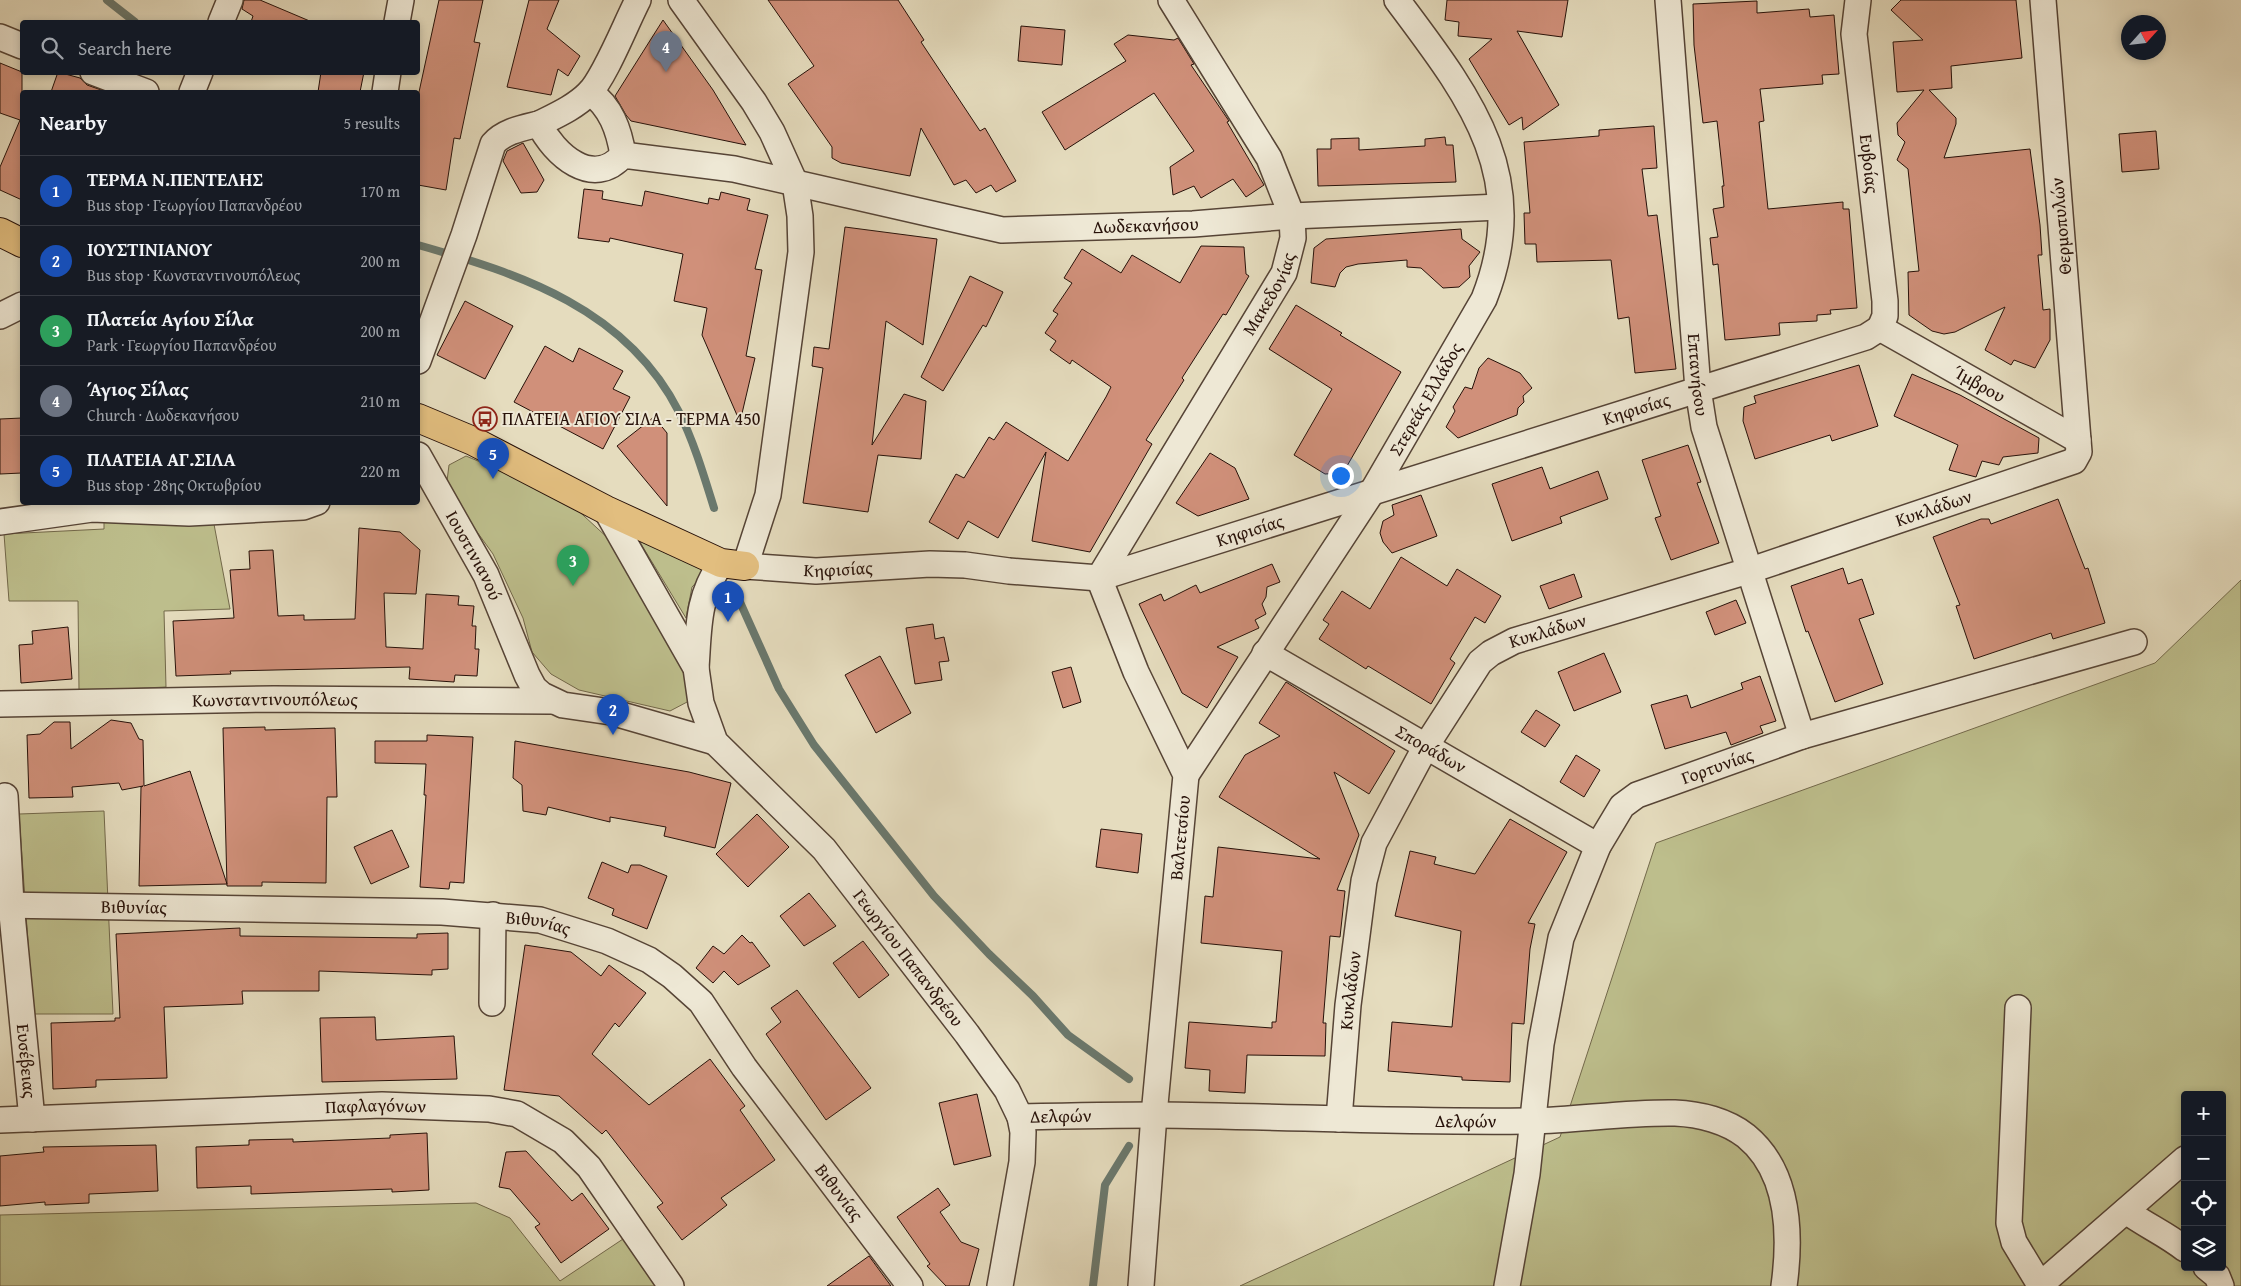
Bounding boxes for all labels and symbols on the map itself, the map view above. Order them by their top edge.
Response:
north arrow [2121,15,2166,60]
pin: 4 [650,31,682,72]
street label: Ευβοίας [1853,133,1886,195]
street label: Θερμοπυλών [2043,176,2078,276]
street label: Δωδεκανήσου [1093,210,1200,240]
street label: Μακεδονίας [1235,249,1302,340]
street label: Επτανήσου [1681,333,1716,418]
street label: Στερεάς Ελλάδος [1382,337,1469,461]
street label: Ίμβρου [1948,358,2011,409]
street label: Κηφισίας [1599,385,1674,432]
place label: ΠΛΑΤΕΙΑ ΑΓΙΟΥ ΣΙΛΑ - ΤΕΡΜΑ 450 [502,405,761,432]
bus stop icon: ΠΛΑΤΕΙΑ ΑΓΙΟΥ ΣΙΛΑ - ΤΕΡΜΑ 450 [472,406,498,432]
pin: 5 [477,438,509,479]
your location [1328,463,1354,489]
street label: Κυκλάδων [1892,482,1976,533]
street label: Ιουστινιανού [439,505,509,604]
street label: Κηφισίας [1213,507,1287,553]
pin: 3 [557,545,589,586]
street label: Κηφισίας [803,554,874,584]
pin: 1 [712,581,744,622]
street label: Κυκλάδων [1506,606,1590,655]
street label: Κωνσταντινουπόλεως [192,685,358,713]
pin: 2 [597,694,629,735]
street label: Σποράδων [1391,718,1472,780]
street label: Γορτυνίας [1677,740,1757,791]
street label: Βαλτετσίου [1162,794,1197,881]
street label: Γεωργίου Παπανδρέου [847,883,971,1032]
street label: Βιθυνίας [101,893,168,921]
street label: Βιθυνίας [505,903,575,942]
street label: Κυκλάδων [1332,949,1368,1031]
street label: Ευσέβειας [10,1022,44,1100]
street label: Παφλαγόνων [325,1091,427,1120]
street label: Δελφών [1030,1102,1092,1130]
street label: Δελφών [1435,1107,1497,1134]
street label: Βιθυνίας [809,1158,870,1227]

